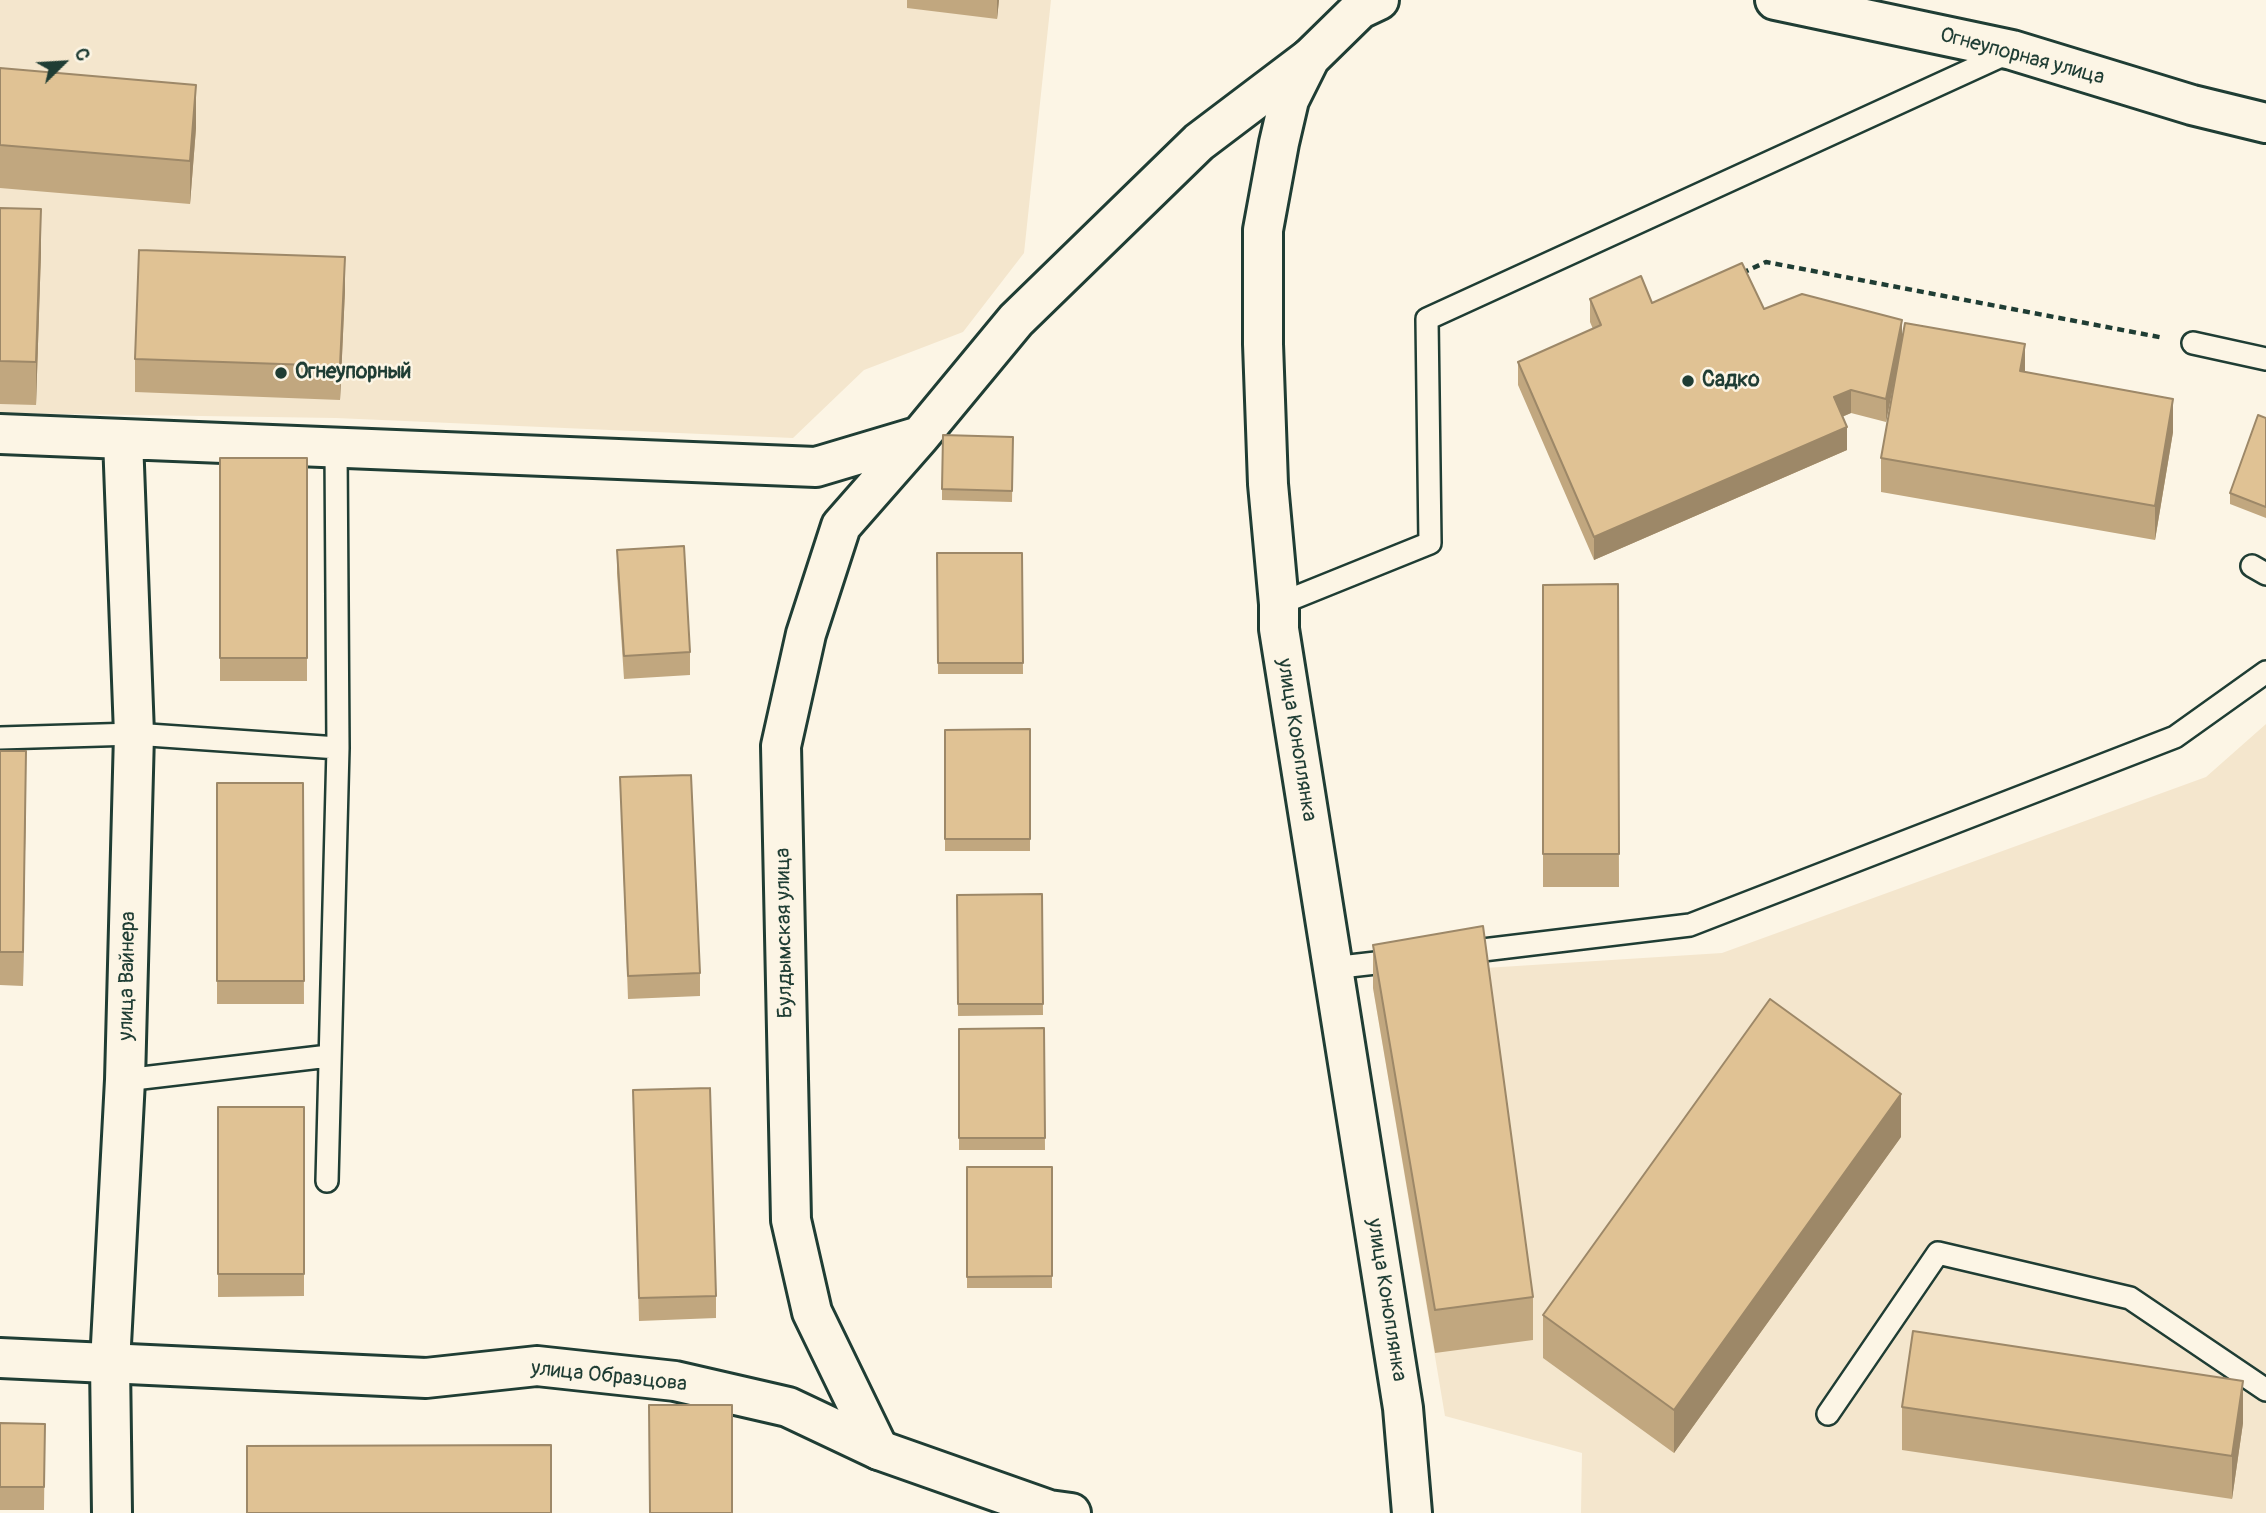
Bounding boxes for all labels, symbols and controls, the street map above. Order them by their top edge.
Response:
street label: Огнеупорная улица [1937,23,2107,91]
north arrow [28,28,98,98]
text: С [69,44,96,65]
place label: Огнеупорный [295,360,411,386]
marker: Огнеупорный [273,365,289,381]
place label: Садко [1702,368,1759,394]
marker: Садко [1680,373,1696,389]
street label: улица Коноплянка [1271,657,1321,823]
street label: Булдымская улица [771,848,799,1018]
street label: улица Вайнера [114,911,142,1041]
street label: улица Коноплянка [1361,1217,1411,1383]
street label: улица Образцова [530,1356,688,1398]

